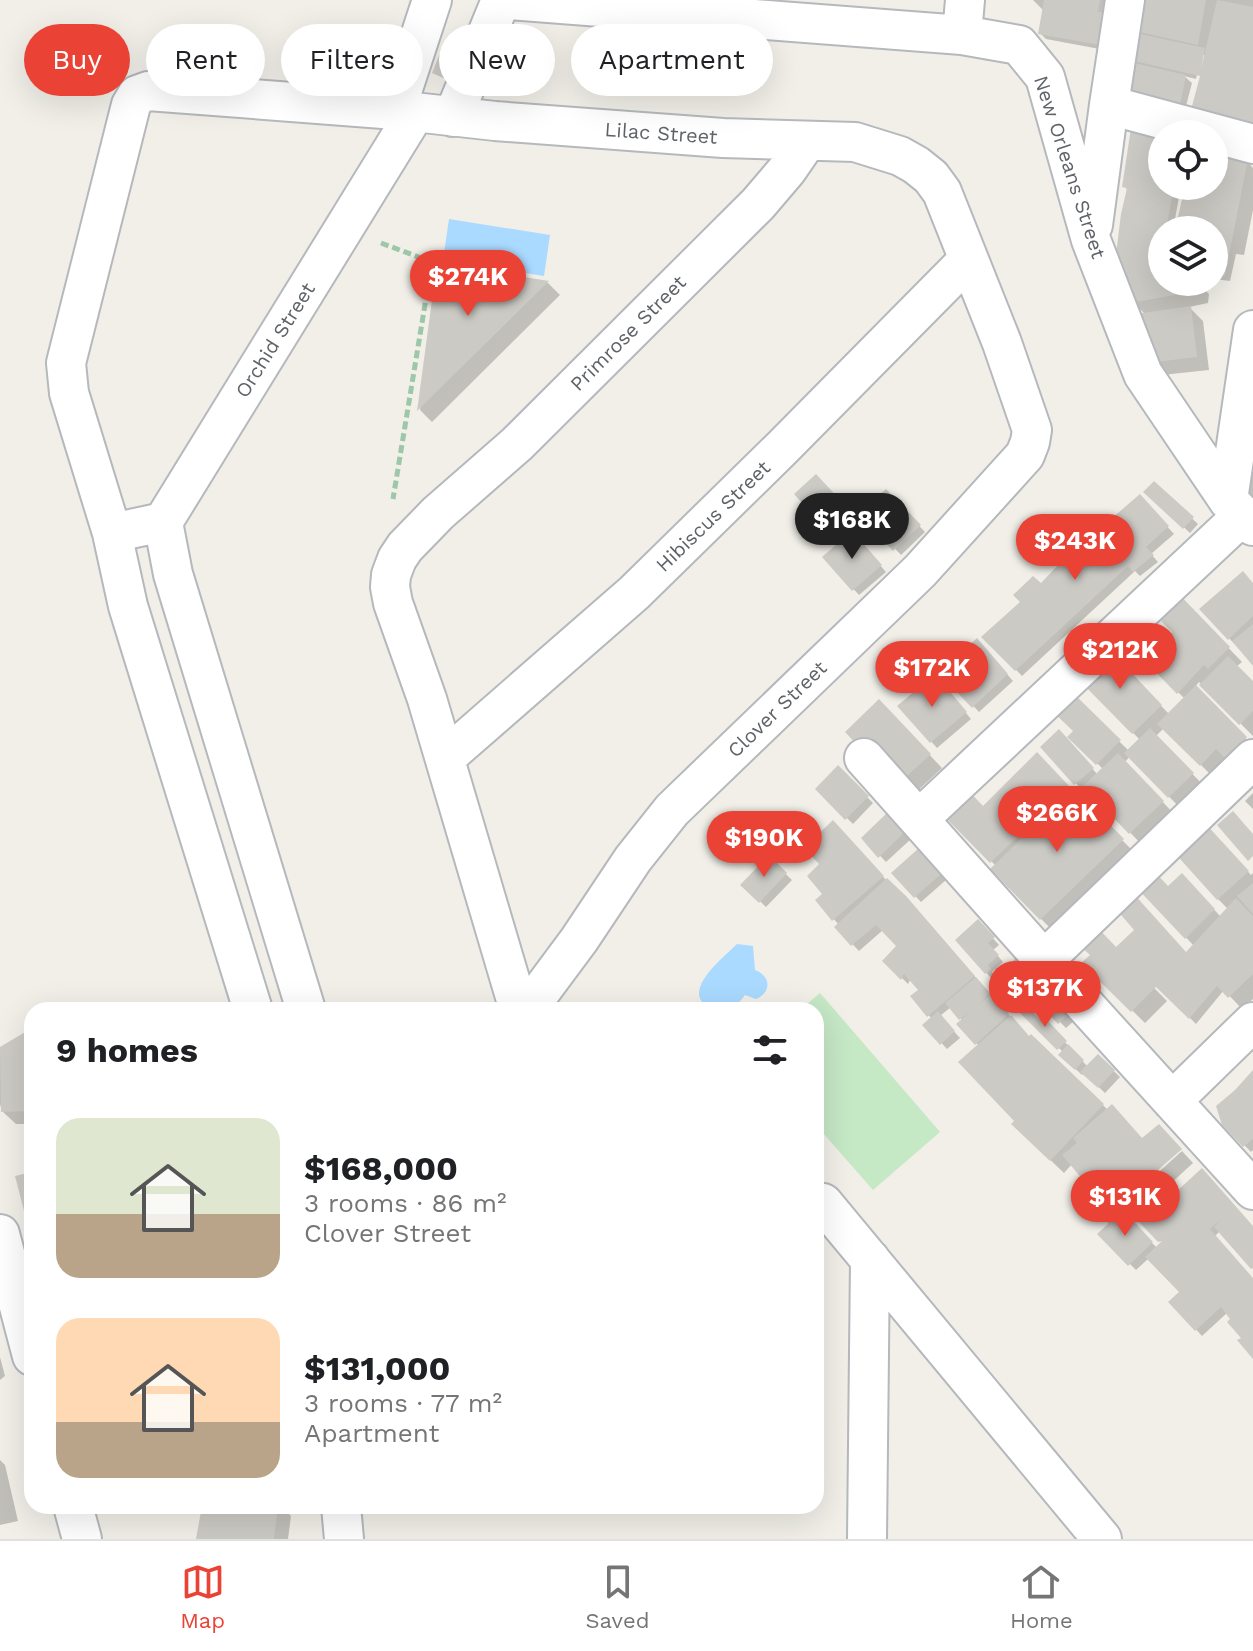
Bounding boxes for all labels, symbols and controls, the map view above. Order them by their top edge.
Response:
chip: Buy [24,24,130,96]
chip: Rent [146,24,265,96]
chip: Filters [281,24,423,96]
chip: New [439,24,555,96]
chip: Apartment [571,24,773,96]
street label: New Orleans Street [1029,73,1111,262]
street label: Lilac Street [604,117,719,149]
map controls [1148,120,1228,296]
button: locate [1148,120,1228,200]
button: layers [1148,216,1228,296]
pin: $274K [412,250,524,318]
text: $274K [428,261,508,291]
street label: Primrose Street [565,270,691,396]
street label: Orchid Street [230,278,320,402]
street label: Hibiscus Street [651,455,776,577]
pin: $168K [796,493,908,561]
text: $168K [813,504,891,534]
pin: $243K [1019,514,1131,582]
text: $243K [1034,525,1116,555]
pin: $212K [1064,623,1176,691]
text: $212K [1082,634,1158,664]
pin: $172K [876,641,988,709]
text: $172K [893,652,971,682]
street label: Clover Street [722,655,832,762]
pin: $266K [1001,786,1113,854]
text: $266K [1016,797,1098,827]
pin: $190K [708,811,820,879]
text: $190K [725,822,803,852]
pin: $137K [989,961,1101,1029]
text: $137K [1007,972,1083,1002]
icon: filters [748,1028,792,1072]
text: 9 homes [56,1030,198,1070]
text: $168,000 [304,1148,458,1188]
icon: home [120,1150,216,1246]
pin: $131K [1069,1170,1181,1238]
text: $131K [1089,1181,1161,1211]
text: 3 rooms · 86 m² [304,1188,506,1218]
text: Clover Street [304,1218,471,1248]
text: $131,000 [304,1348,451,1388]
icon: home [120,1350,216,1446]
text: 3 rooms · 77 m² [304,1388,502,1418]
text: Apartment [304,1418,440,1448]
tab: Map [180,1560,225,1633]
tab: Saved [586,1560,649,1633]
tab: Home [1010,1560,1073,1633]

